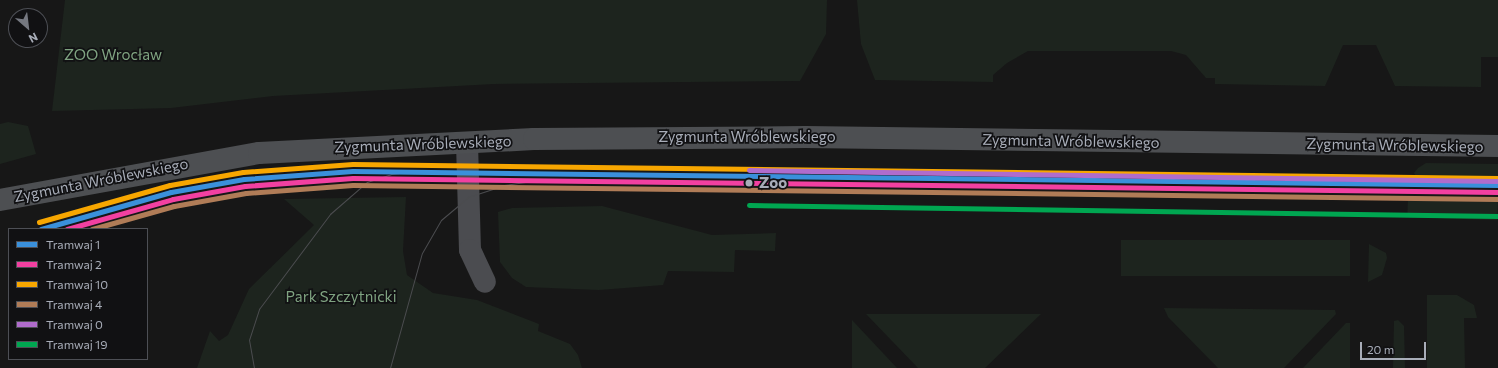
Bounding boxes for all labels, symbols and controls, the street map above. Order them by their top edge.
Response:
north arrow [8,8,48,48]
text: N [27,30,40,46]
park label: ZOO Wrocław [64,46,162,64]
street label: Zygmunta Wróblewskiego [658,128,836,146]
street label: Zygmunta Wróblewskiego [982,130,1160,152]
street label: Zygmunta Wróblewskiego [334,132,512,156]
street label: Zygmunta Wróblewskiego [1306,134,1484,156]
street label: Zygmunta Wróblewskiego [12,154,190,206]
place label: Zoo [759,174,787,192]
marker: Zoo [742,176,756,190]
legend [8,228,148,360]
text: Tramwaj 1 [46,237,100,251]
text: Tramwaj 2 [46,257,102,271]
text: Tramwaj 10 [46,277,108,291]
park label: Park Szczytnicki [285,288,397,306]
text: Tramwaj 4 [46,297,102,311]
text: Tramwaj 0 [46,317,103,331]
scale bar [1362,334,1428,360]
text: Tramwaj 19 [46,337,108,351]
text: 20 m [1367,342,1394,356]

